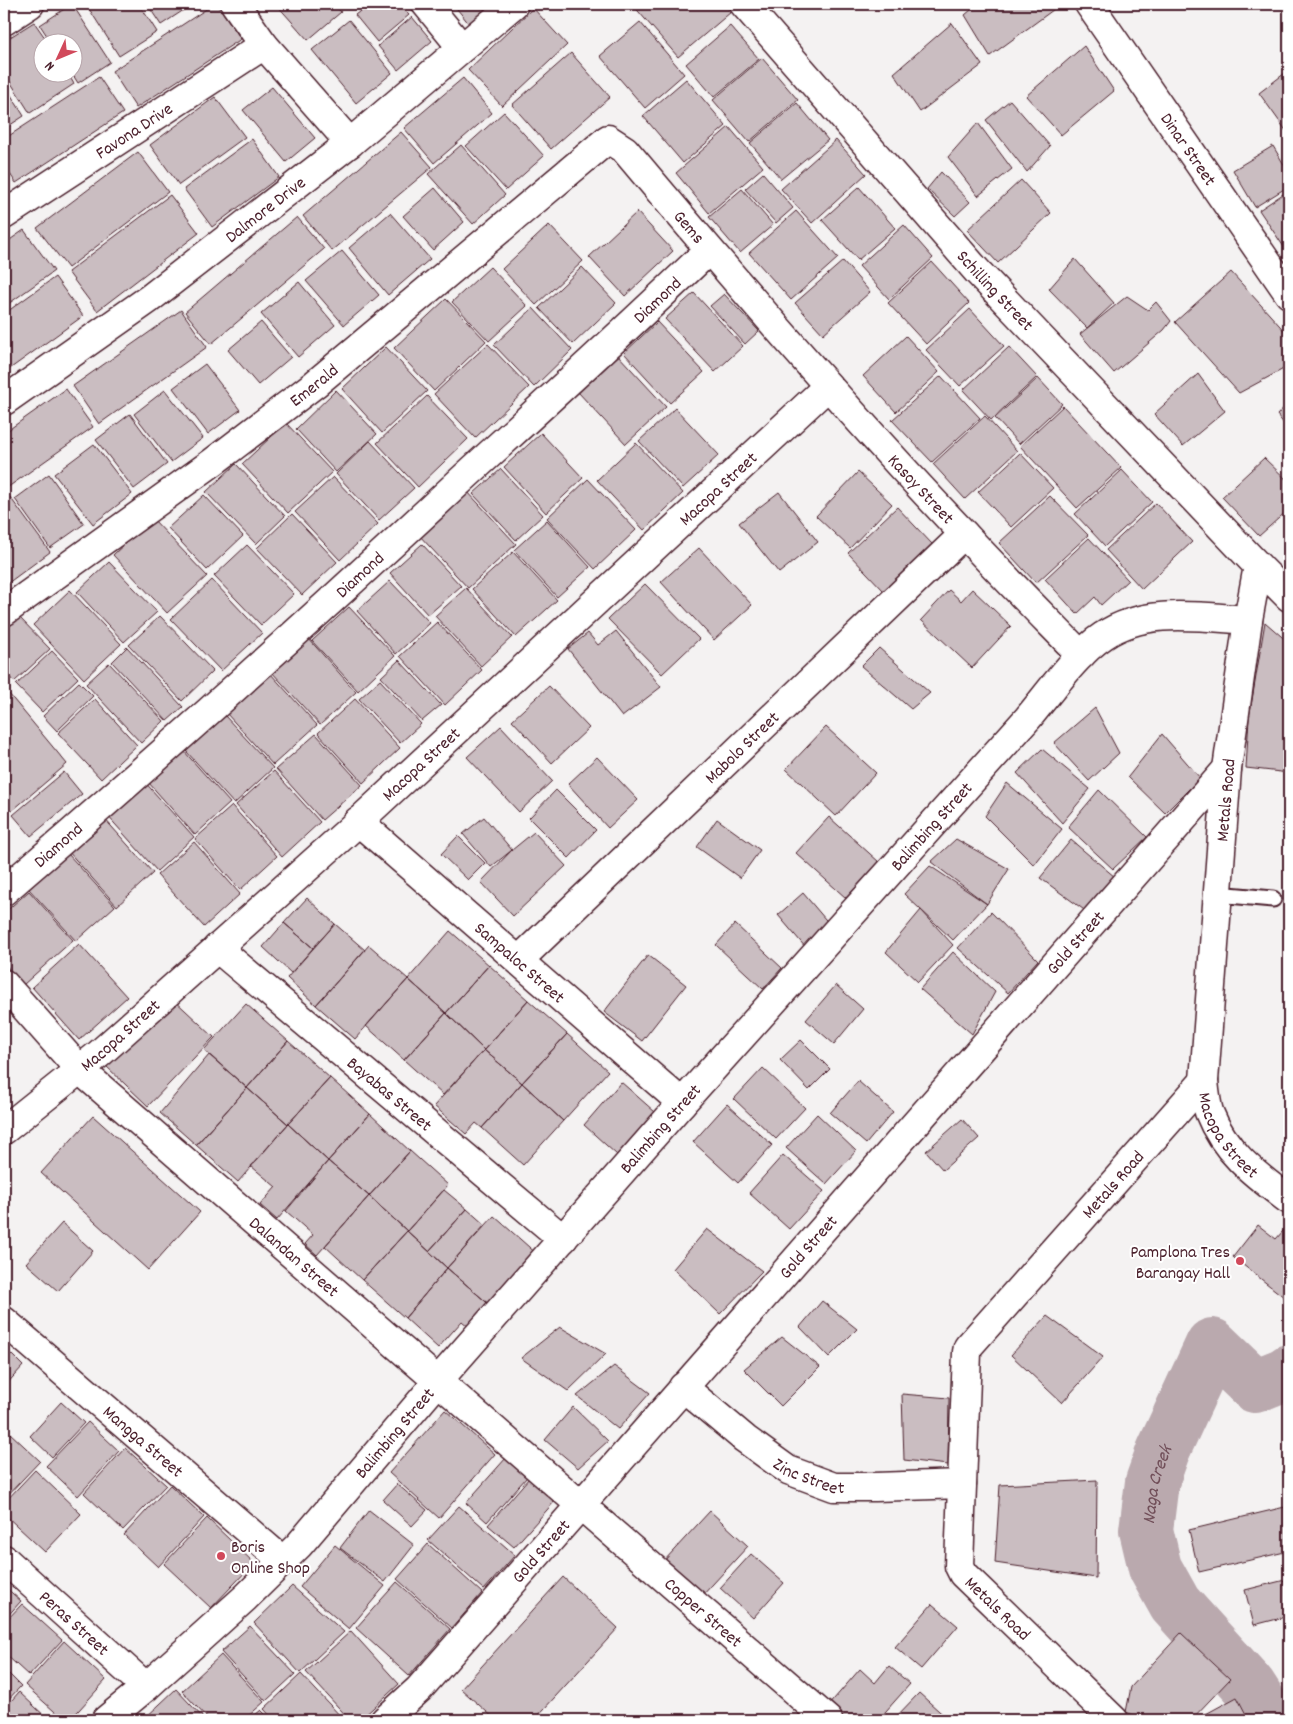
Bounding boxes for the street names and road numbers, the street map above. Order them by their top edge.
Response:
street label: Favona Drive [92,98,179,167]
street label: Dinar Street [1153,109,1221,192]
street label: Dalmore Drive [221,172,312,250]
street label: Gems [666,206,709,250]
street label: Schilling Street [949,246,1038,338]
street label: Diamond [629,272,688,330]
street label: Emerald [285,359,345,414]
street label: Macopa Street [675,447,764,533]
street label: Kasoy Street [881,450,959,531]
street label: Diamond [331,547,391,605]
street label: Mabolo Street [700,707,786,791]
street label: Macopa Street [378,723,467,808]
street label: Metals Road [1211,758,1244,843]
street label: Balimbing Street [886,777,980,878]
street label: Diamond [29,818,90,875]
street label: Gold Street [1042,906,1112,981]
street label: Sampaloc Street [468,918,570,1011]
street label: Macopa Street [76,994,167,1079]
street label: Bayabas Street [340,1052,437,1139]
street label: Balimbing Street [615,1079,708,1180]
street label: Macopa Street [1190,1091,1263,1186]
street label: Metals Road [1077,1146,1151,1225]
street label: Gold Street [774,1210,845,1286]
street label: Dalandan Street [242,1212,344,1305]
street label: Balimbing Street [350,1383,442,1485]
street label: Mangga Street [96,1401,188,1485]
street label: Zinc Street [767,1453,845,1502]
street label: Gold Street [507,1515,578,1590]
street label: Metals Road [958,1572,1035,1648]
street label: Copper Street [658,1573,747,1655]
street label: Peras Street [32,1586,114,1663]

